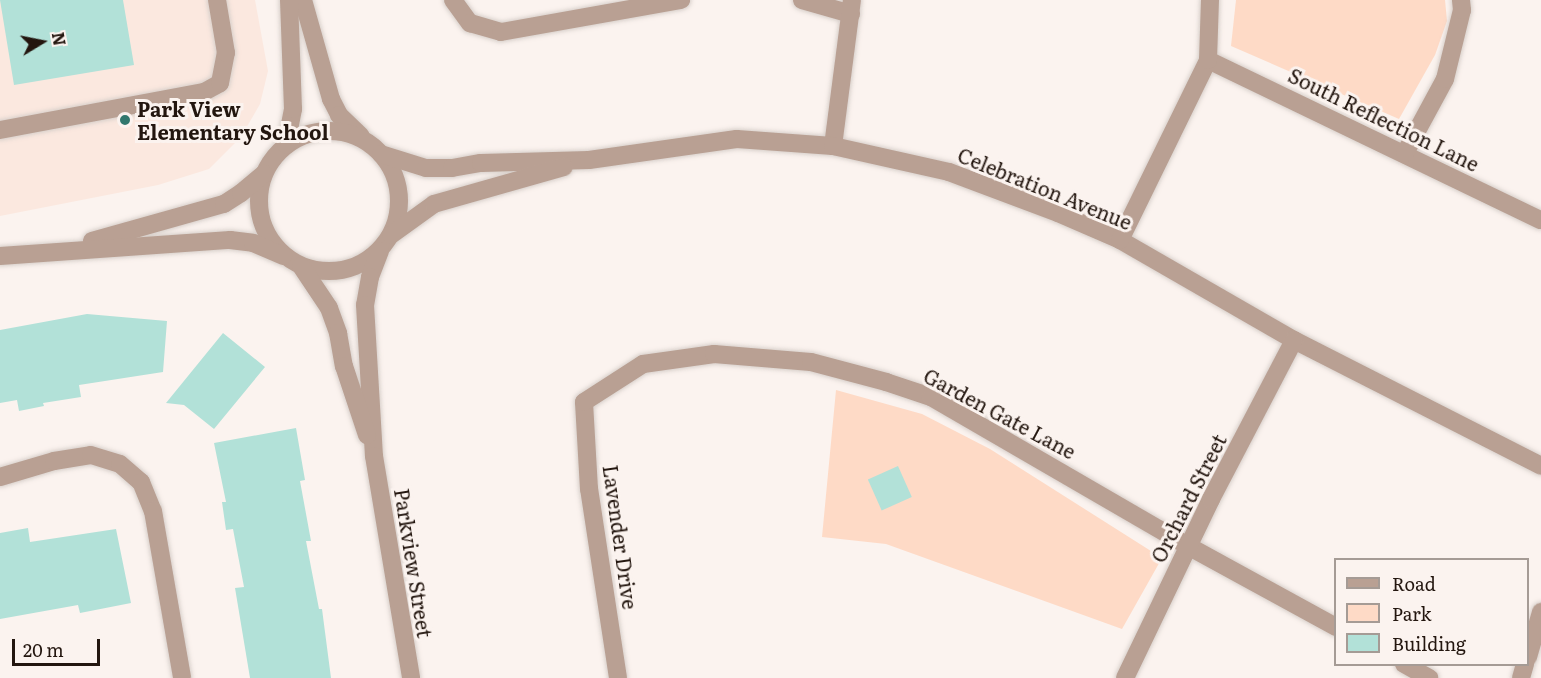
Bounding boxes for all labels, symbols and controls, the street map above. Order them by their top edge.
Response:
north arrow [12,12,72,72]
text: N [47,30,73,48]
street label: South Reflection Lane [1285,62,1483,176]
place label: Park View Elementary School [137,96,329,143]
marker: Park View Elementary School [118,113,132,127]
street label: Celebration Avenue [954,142,1136,234]
street label: Garden Gate Lane [920,363,1080,463]
street label: Orchard Street [1145,430,1231,566]
street label: Lavender Drive [599,463,643,611]
street label: Parkview Street [390,487,438,639]
legend [1334,558,1529,666]
text: Road [1392,570,1436,597]
text: Park [1392,600,1431,627]
scale bar [15,627,104,665]
text: Building [1392,630,1466,657]
text: 20 m [23,636,64,663]

